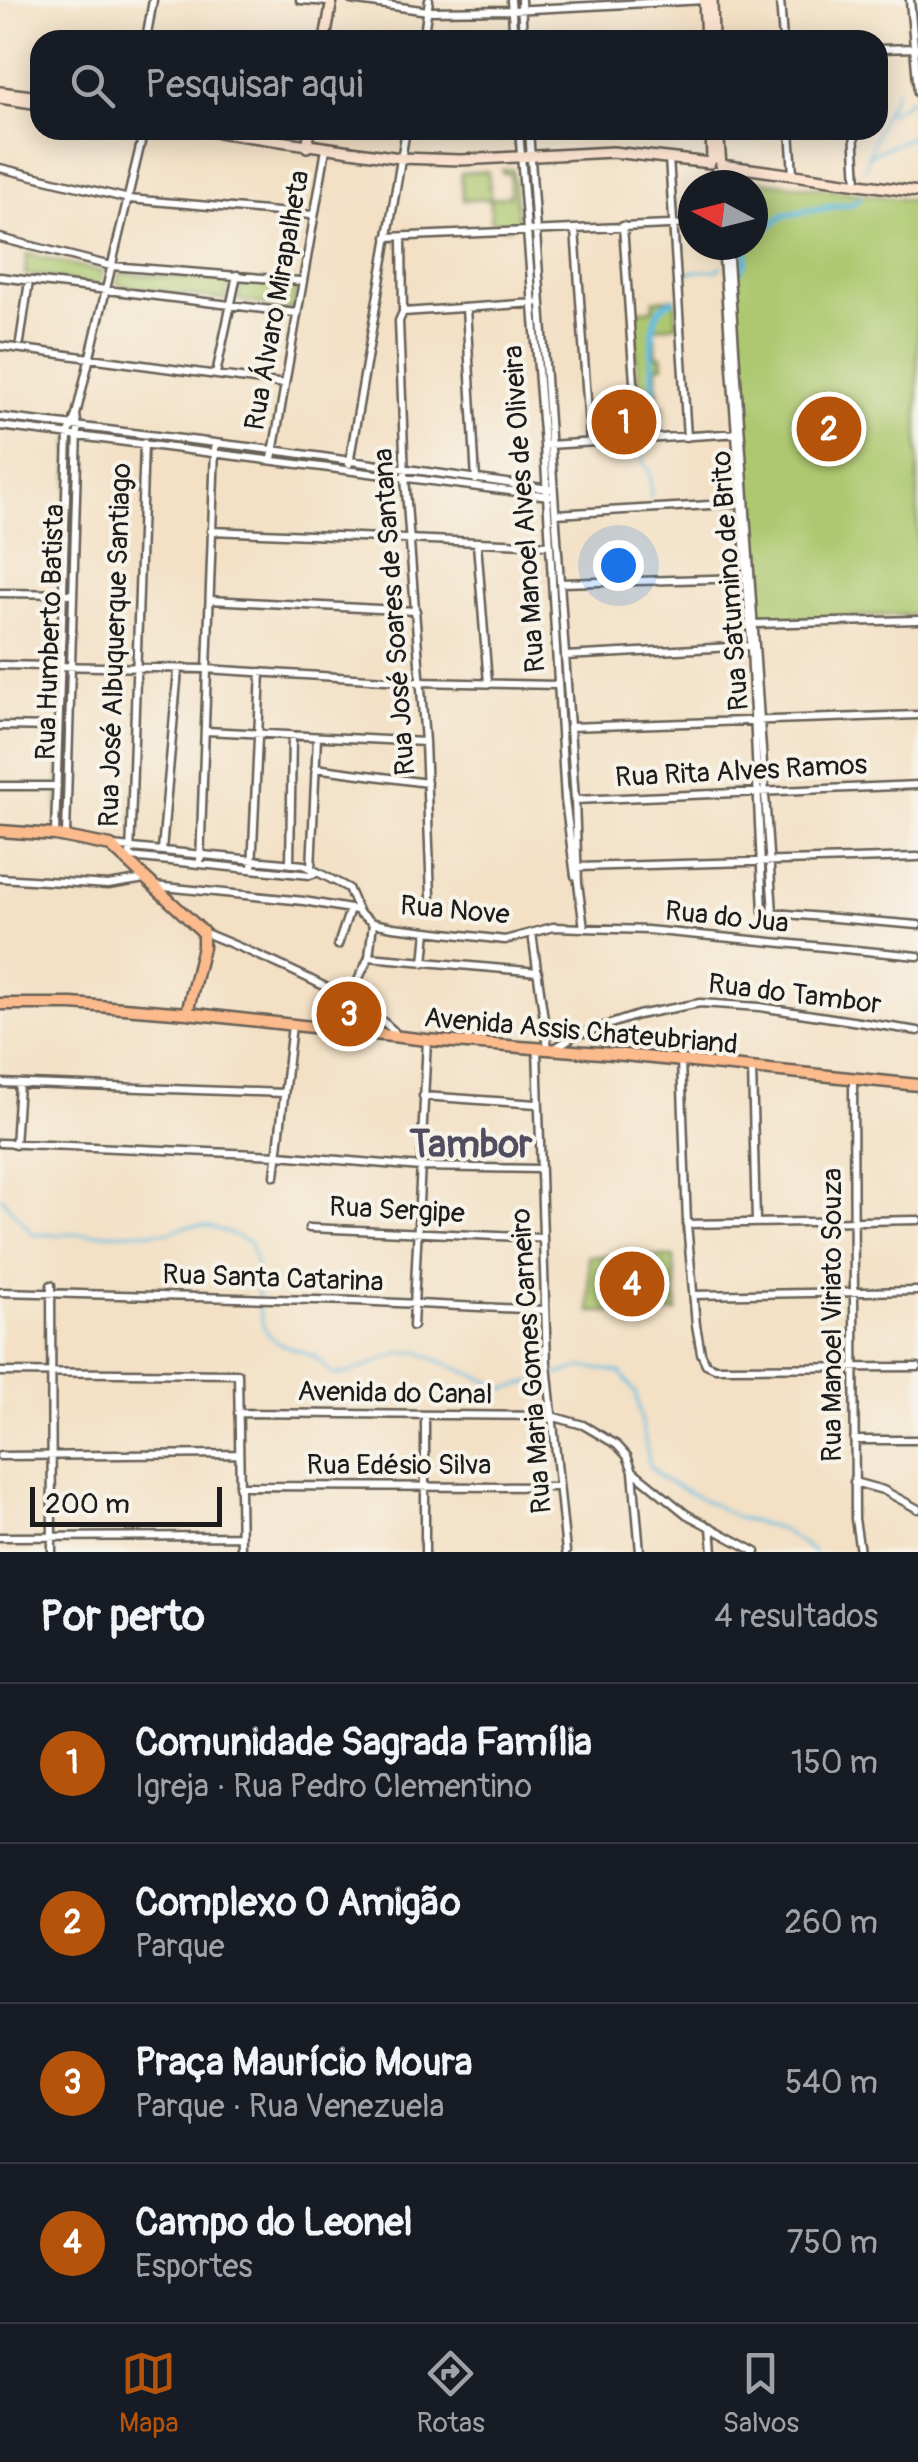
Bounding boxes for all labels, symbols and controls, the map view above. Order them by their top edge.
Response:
search box [30,30,888,140]
icon: search [65,58,120,113]
text: Pesquisar aqui [145,61,363,109]
street label: Rua Álvaro Mirapalheta [237,168,318,433]
north arrow [678,170,768,260]
street label: Rua Manoel Alves de Oliveira [496,344,553,674]
pin: 1 [592,384,656,460]
pin: 2 [796,392,862,466]
street label: Rua José Soares de Santana [366,447,423,777]
street label: Rua Satumino de Brito [704,450,757,712]
street label: Rua José Albuquerque Santiago [92,462,139,828]
street label: Rua Humberto Batista [29,503,72,761]
your location [593,540,644,591]
street label: Rua Rita Alves Ramos [614,747,869,796]
street label: Rua Nove [399,888,511,933]
street label: Rua do Jua [663,894,790,941]
street label: Rua do Tambor [706,967,883,1022]
pin: 3 [316,976,382,1052]
street label: Avenida Assis Chateubriand [422,1000,739,1063]
district label: Tambor [410,1121,533,1169]
street label: Rua Manoel Viriato Souza [815,1168,850,1462]
street label: Rua Sergipe [328,1189,466,1232]
street label: Rua Maria Gomes Carneiro [503,1207,560,1515]
pin: 4 [600,1246,664,1322]
street label: Rua Santa Catarina [162,1257,384,1300]
street label: Avenida do Canal [297,1374,493,1413]
street label: Rua Edésio Silva [307,1448,491,1483]
scale bar [30,1482,222,1526]
text: 200 m [45,1487,130,1522]
text: Por perto [40,1591,205,1643]
text: 4 resultados [714,1597,878,1637]
text: Comunidade Sagrada Família [135,1719,592,1767]
text: 1 [66,1743,79,1783]
text: 150 m [791,1743,878,1783]
text: Igreja · Rua Pedro Clementino [135,1767,532,1807]
text: Complexo O Amigão [135,1879,461,1927]
text: 2 [64,1903,81,1943]
text: 260 m [784,1903,878,1943]
text: Parque [135,1927,225,1967]
text: Praça Maurício Moura [135,2039,472,2087]
text: 3 [64,2063,81,2103]
text: 540 m [785,2063,878,2103]
text: Parque · Rua Venezuela [135,2087,444,2127]
text: Campo do Leonel [135,2199,412,2247]
text: 4 [63,2223,82,2263]
text: 750 m [787,2223,878,2263]
text: Esportes [135,2247,253,2287]
tab: Mapa [119,2346,178,2441]
tab: Rotas [417,2346,485,2441]
tab: Salvos [723,2346,799,2441]

